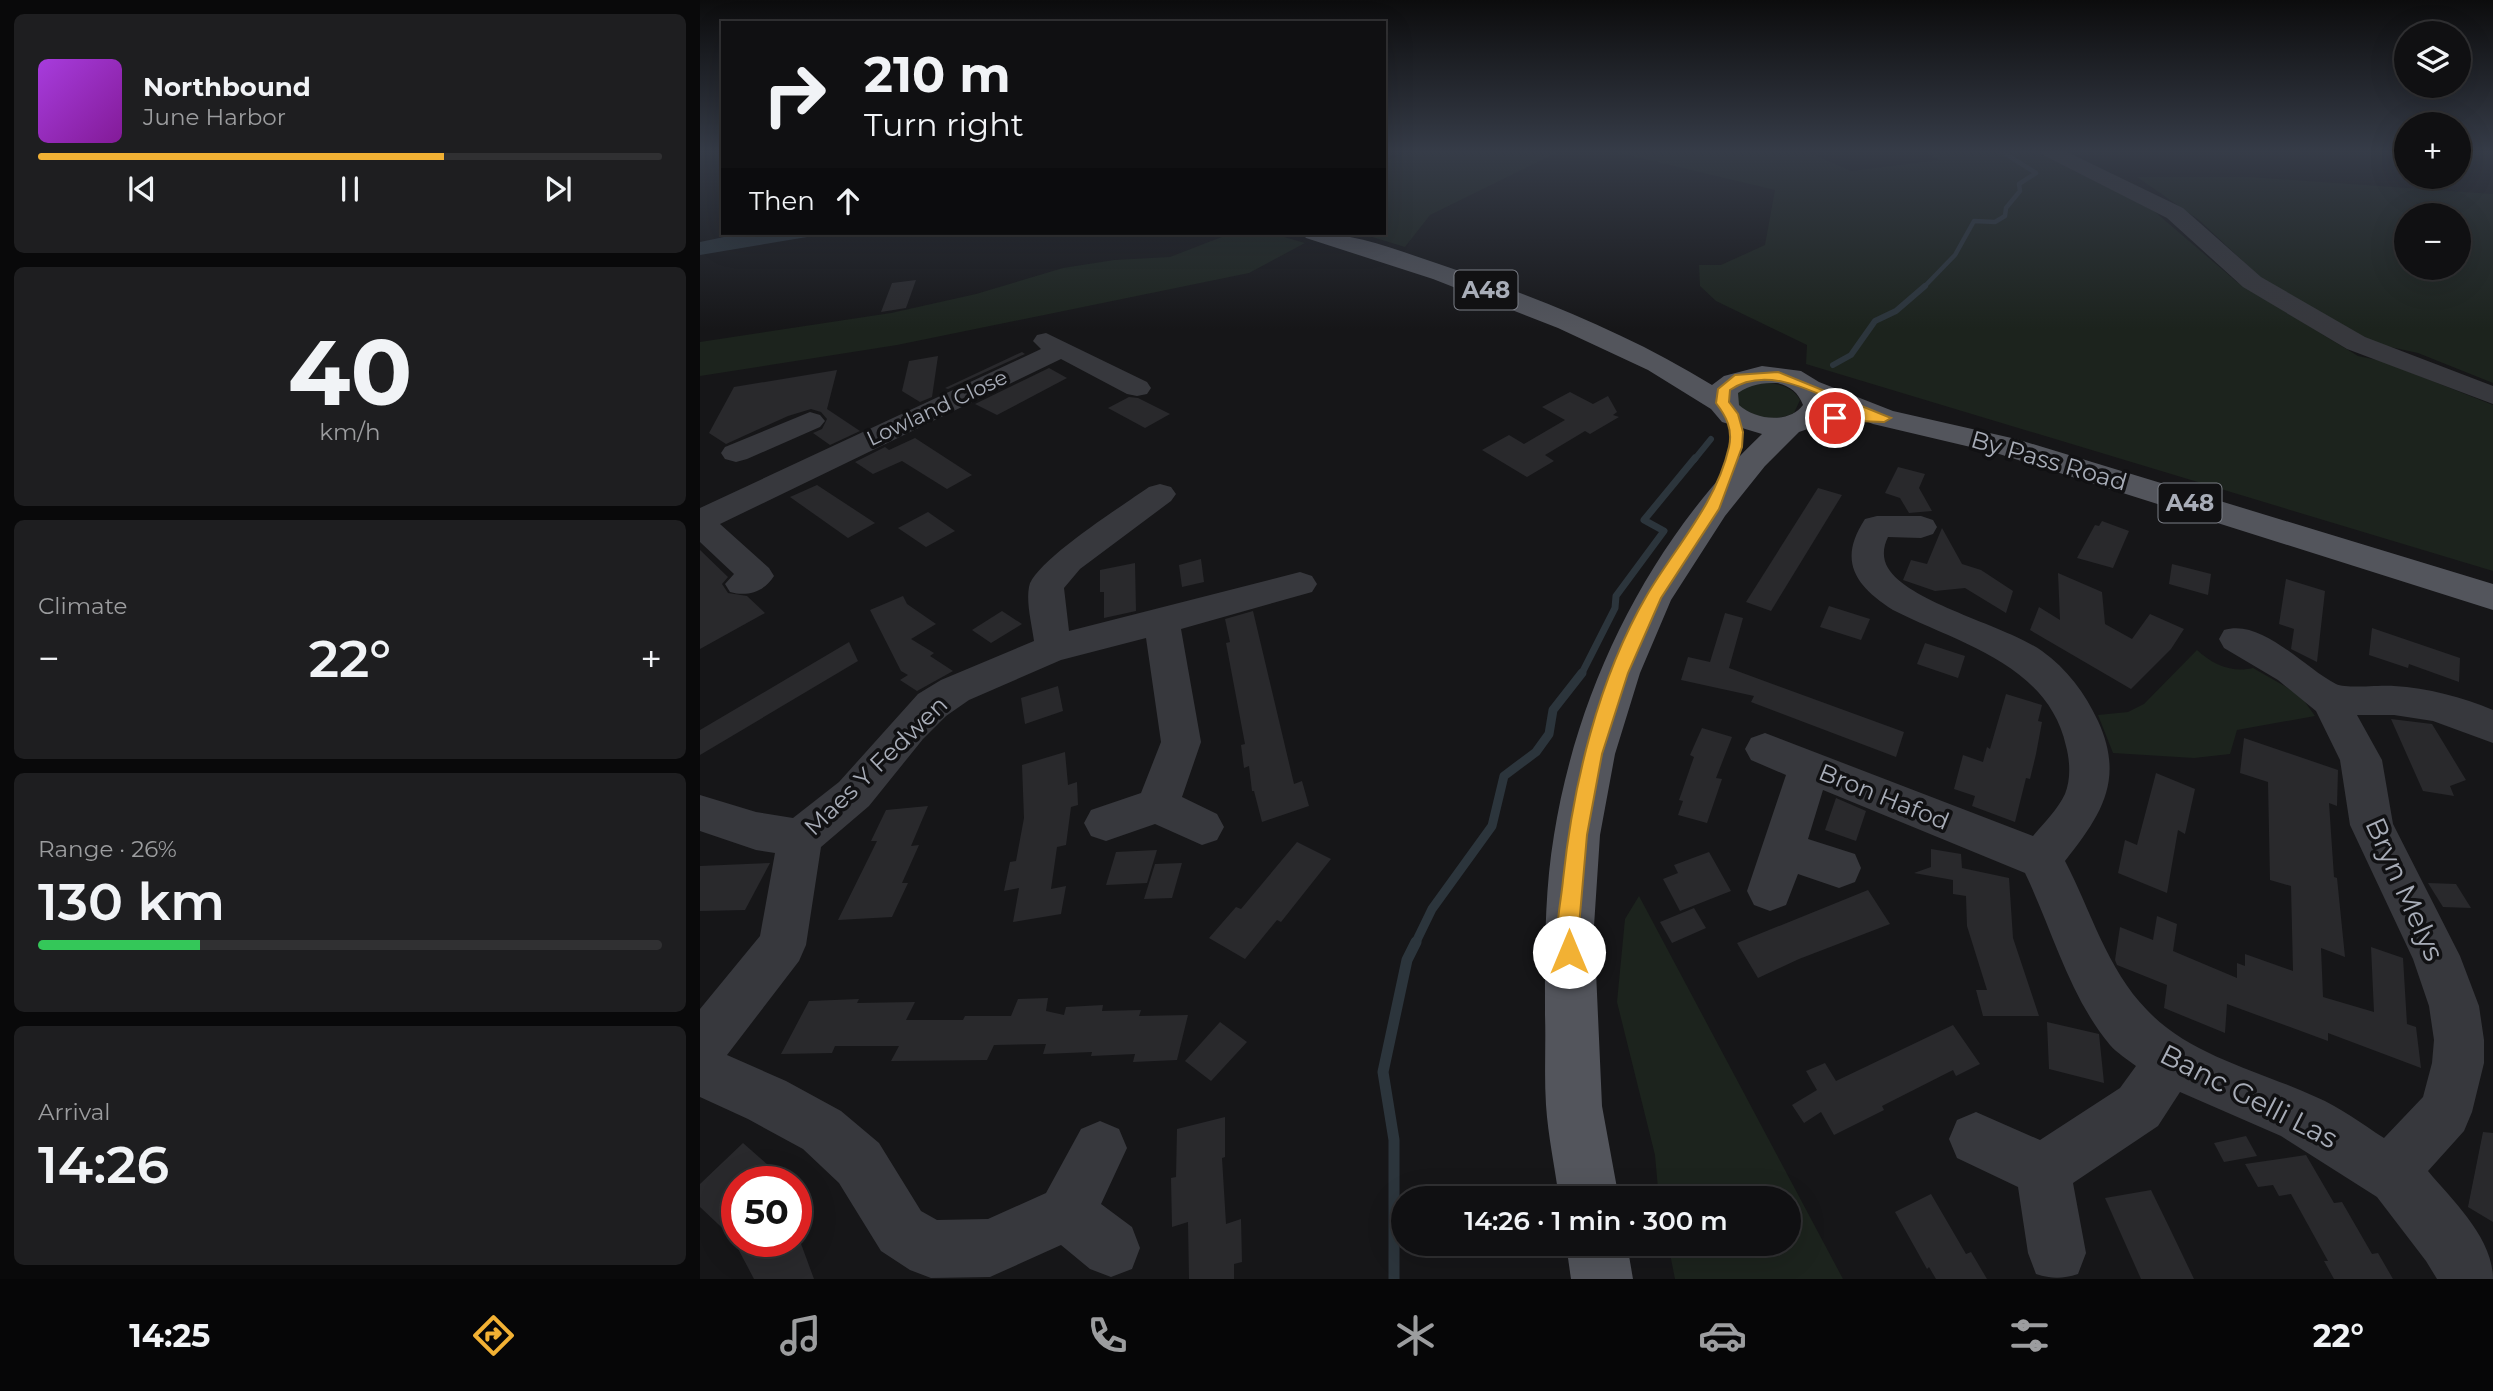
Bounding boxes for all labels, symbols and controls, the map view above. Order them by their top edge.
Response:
map controls [2394,21,2471,280]
button: layers [2394,21,2471,98]
text: 210 m [864,45,1011,104]
icon: right [749,49,840,140]
text: Northbound [143,71,311,103]
text: June Harbor [143,103,286,131]
text: Turn right [864,105,1024,144]
button: + [2394,112,2471,189]
icon: previous [123,170,161,208]
icon: pause [331,170,369,208]
icon: next [539,170,577,208]
icon: ahead [829,182,867,220]
text: Then [749,185,815,217]
button: − [2394,203,2471,280]
road number: A48 [1454,270,1518,310]
text: 40 [288,317,412,428]
street label: Lowland Close [863,364,1011,451]
pin [1805,388,1865,448]
icon: arrive [1816,399,1854,437]
text: km/h [319,418,381,446]
street label: By Pass Road [1968,424,2130,497]
road number: A48 [2158,484,2222,523]
text: Climate [38,592,127,620]
text: 22° [309,627,391,690]
text: − [38,635,60,682]
text: + [640,635,662,682]
street label: Maes Y Fedwen [798,690,953,841]
street label: Bron Hafod [1815,757,1954,836]
street label: Bryn Melys [2358,812,2452,966]
text: Range · 26% [38,835,177,863]
text: 130 km [38,870,225,933]
position arrow [1532,915,1606,989]
street label: Banc Gelli Las [2154,1037,2344,1155]
text: Arrival [38,1098,111,1126]
text: 14:26 [38,1133,169,1196]
speed limit sign: 50 [721,1166,812,1257]
text: 14:26 · 1 min · 300 m [1464,1205,1728,1237]
icon: directions [469,1311,518,1360]
icon: music [776,1311,825,1360]
icon: phone [1083,1311,1132,1360]
icon: climate [1391,1311,1440,1360]
icon: car [1698,1311,1747,1360]
icon: filters [2005,1311,2054,1360]
text: 14:25 [129,1316,210,1355]
text: 22° [2313,1316,2364,1355]

